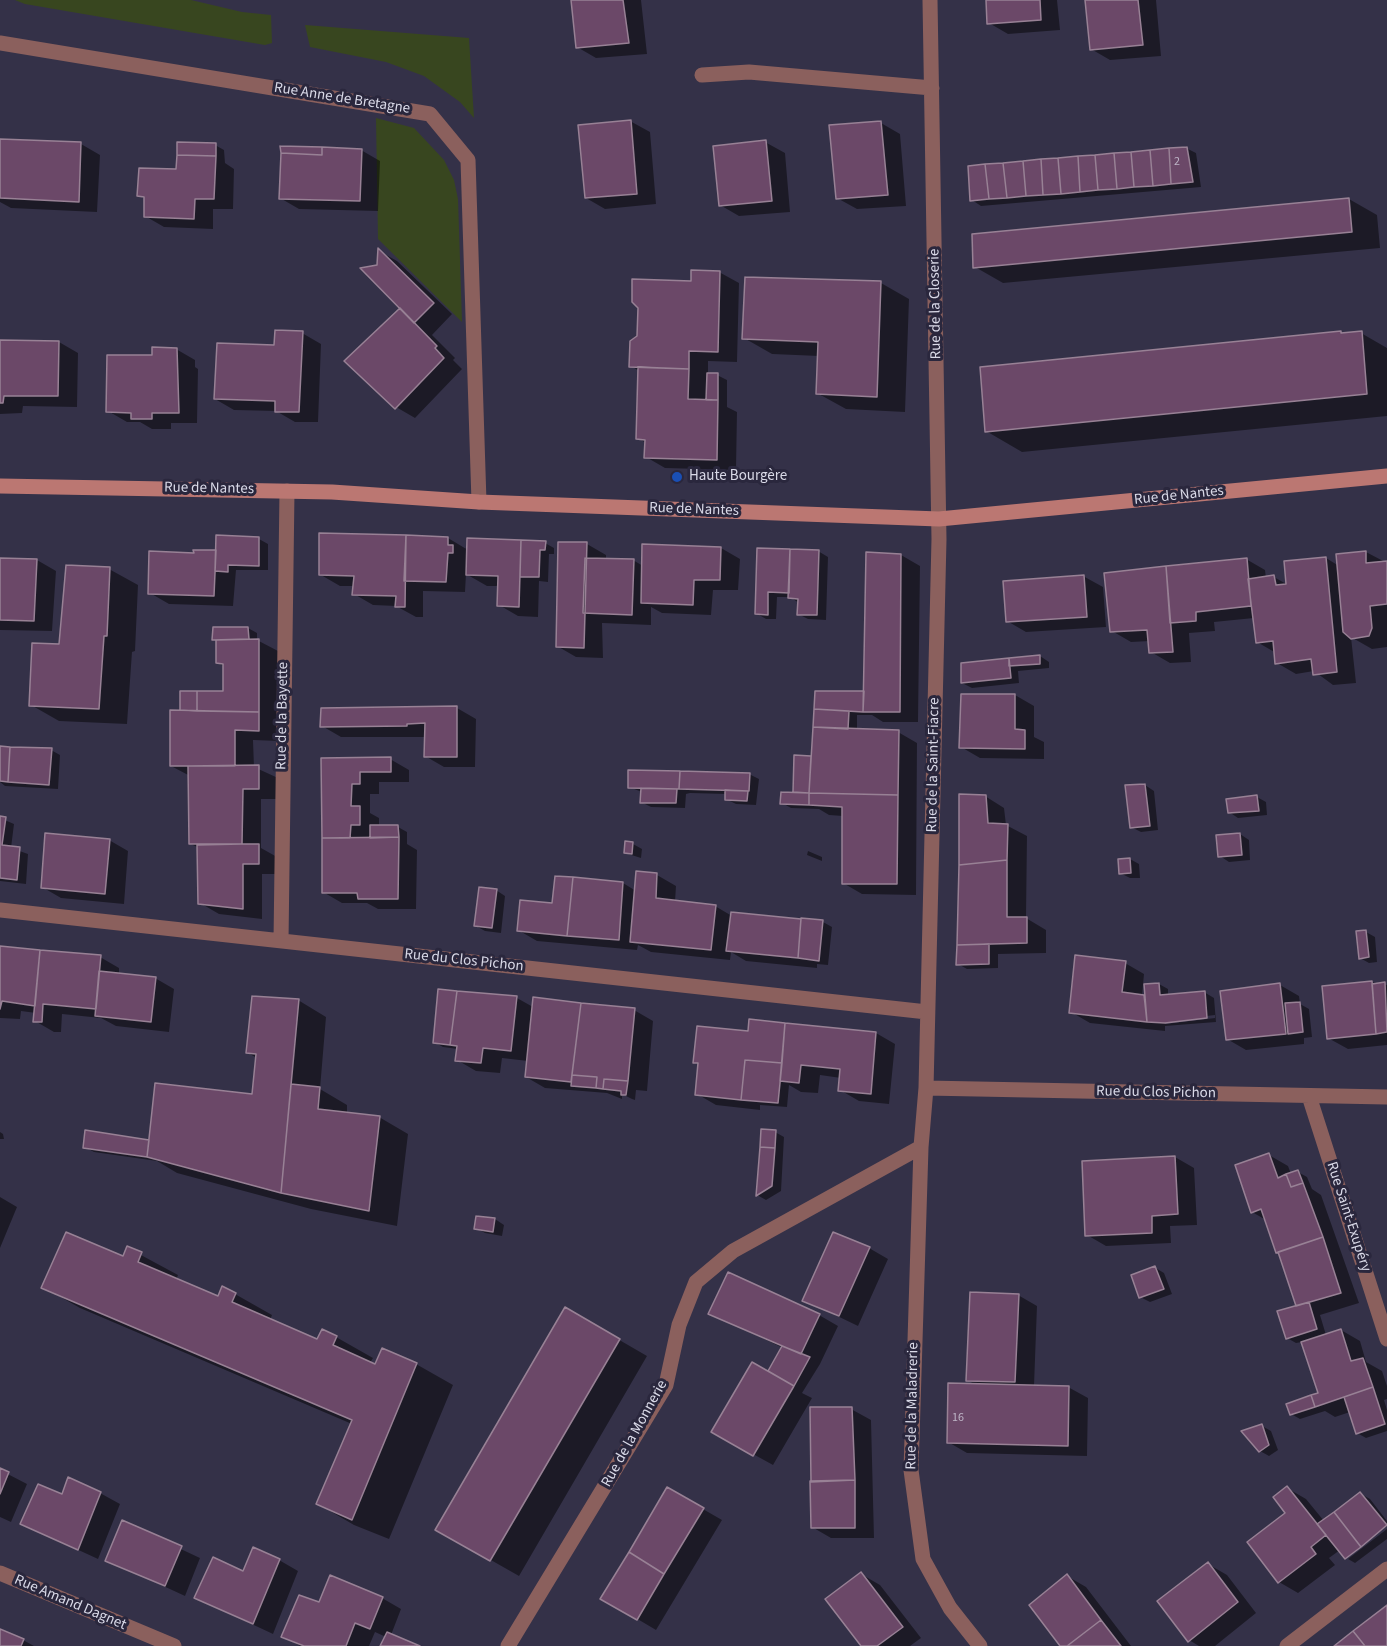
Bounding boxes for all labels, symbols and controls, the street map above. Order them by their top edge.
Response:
street label: Rue Anne de Bretagne [273,79,411,119]
house number: 2 [1174,155,1180,169]
street label: Rue de la Closerie [926,248,946,360]
place label: Haute Bourgère [689,468,787,486]
marker: Haute Bourgère [670,470,684,484]
street label: Rue de Nantes [164,479,254,499]
street label: Rue de Nantes [1133,482,1225,510]
street label: Rue de Nantes [649,499,739,521]
street label: Rue de la Bayette [273,662,293,770]
street label: Rue de la Saint-Fiacre [924,697,944,833]
street label: Rue du Clos Pichon [403,946,525,976]
street label: Rue du Clos Pichon [1096,1083,1216,1103]
street label: Rue Saint-Exupéry [1322,1160,1374,1274]
street label: Rue de la Maladrerie [903,1342,923,1470]
street label: Rue de la Monnerie [598,1377,672,1491]
house number: 16 [952,1411,964,1425]
street label: Rue Amand Dagnet [11,1571,129,1635]

